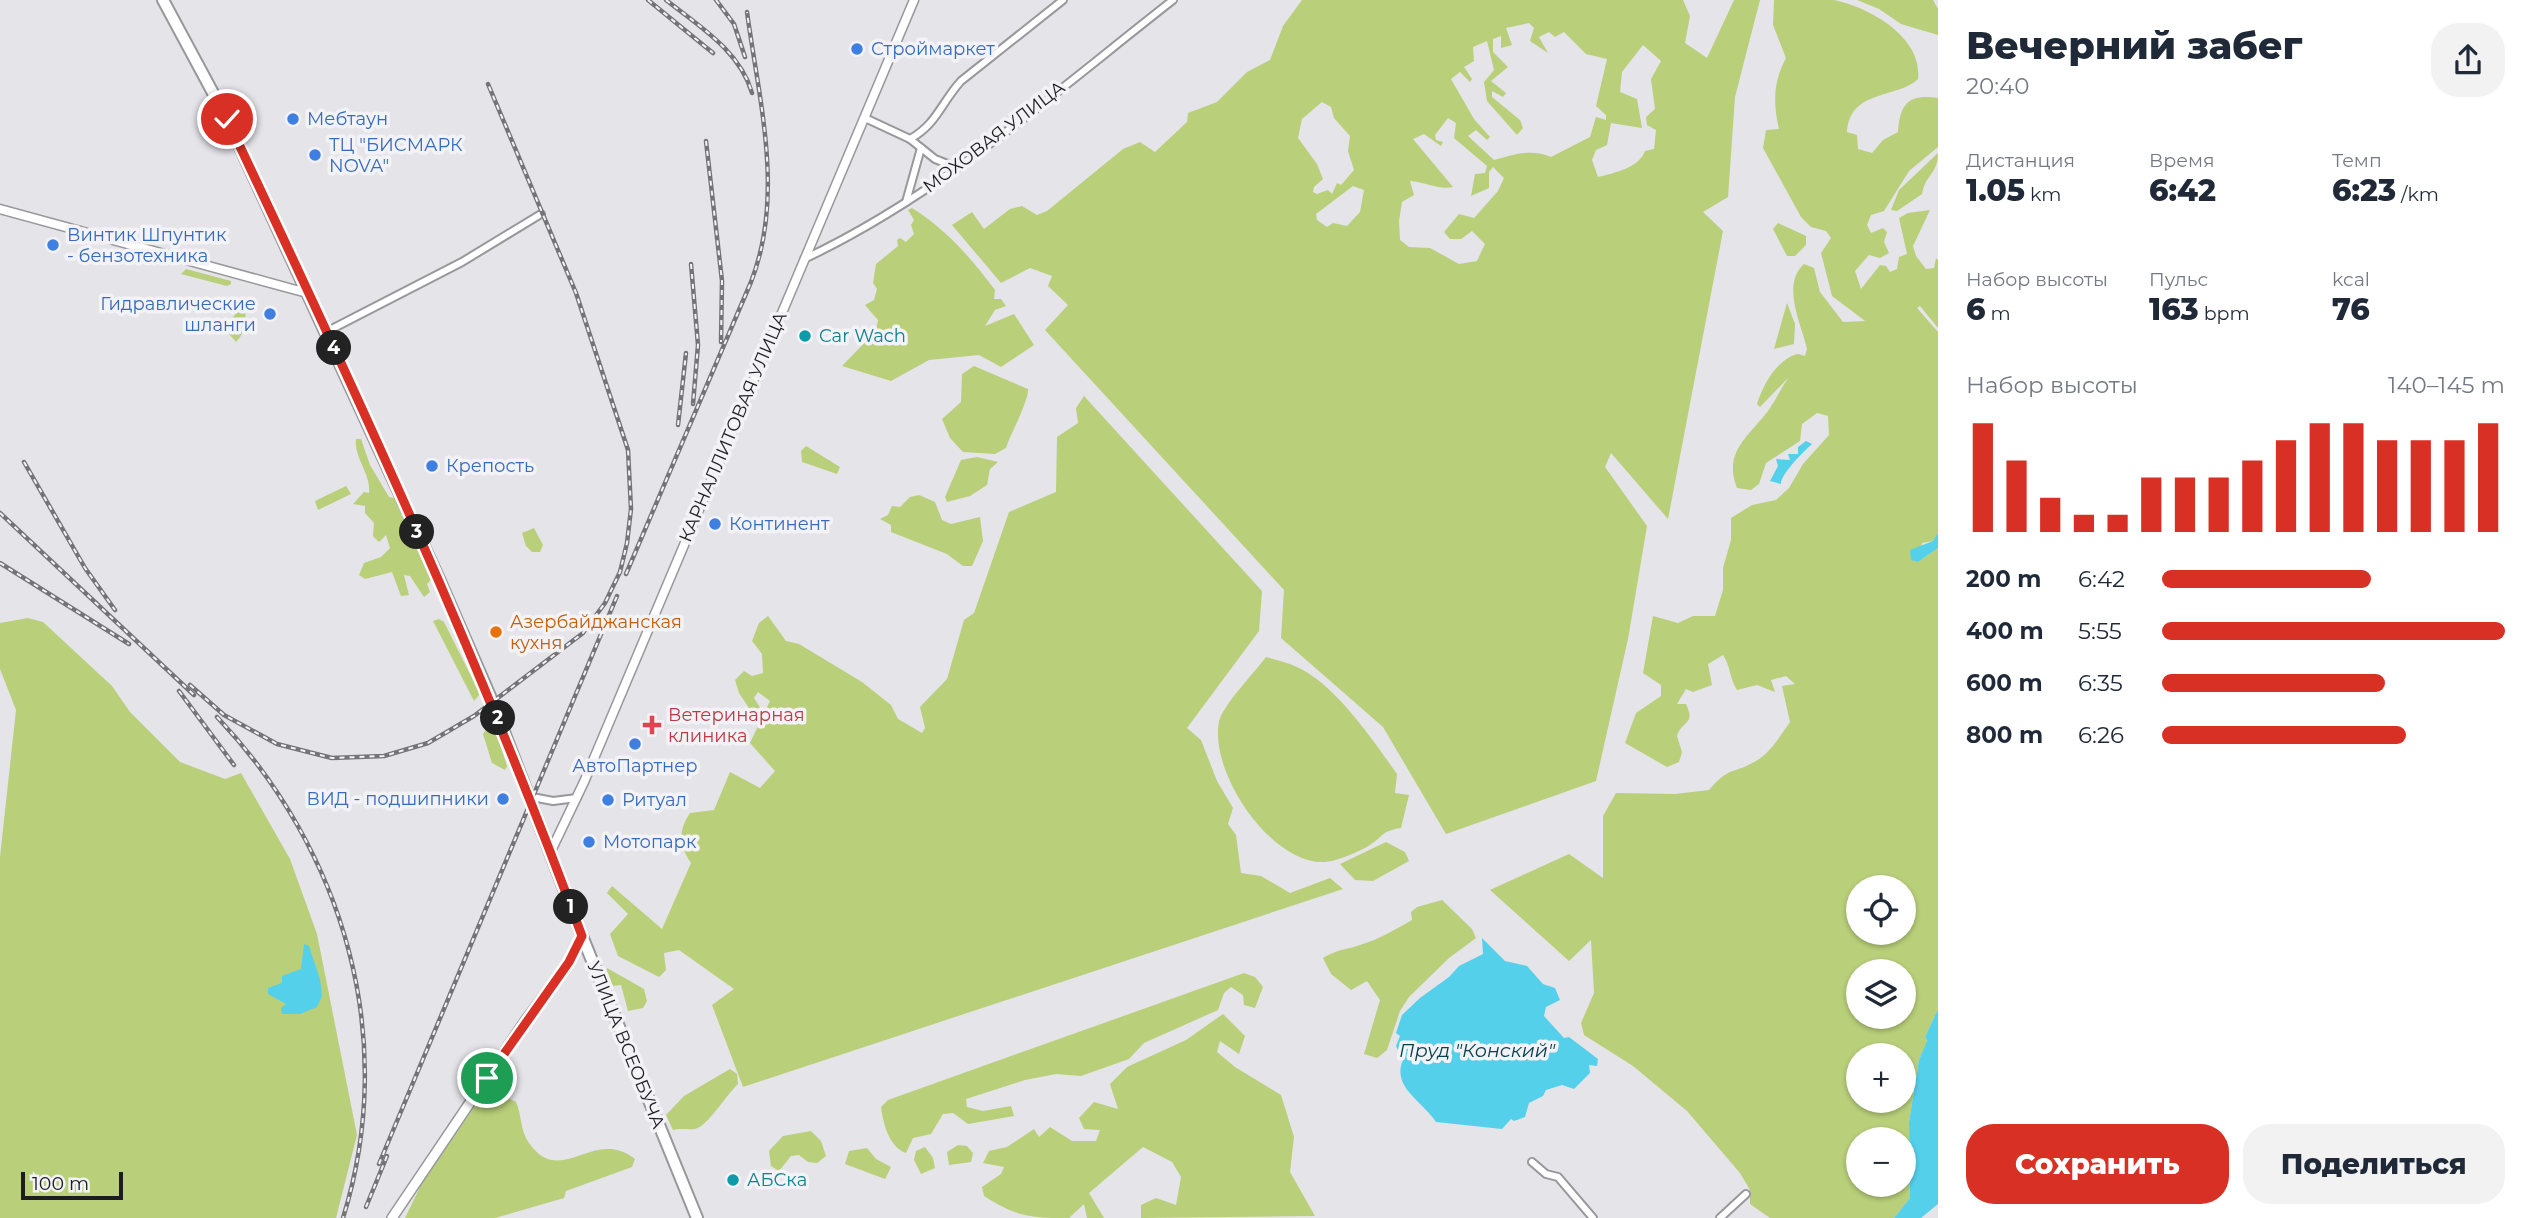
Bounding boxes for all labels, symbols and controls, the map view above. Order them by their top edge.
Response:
text: Вечерний забег [1966,22,2303,69]
button: share [2431,23,2505,97]
place label: Строймаркет [871,38,995,60]
marker: Строймаркет [849,41,865,57]
text: 20:40 [1966,72,2030,100]
street label: МОХОВАЯ УЛИЦА [919,76,1070,198]
pin [197,89,257,149]
icon: check [208,100,246,138]
place label: Мебтаун [307,108,388,130]
marker: Мебтаун [285,111,301,127]
place label: ТЦ "БИСМАРК NOVA" [329,134,463,177]
marker: ТЦ "БИСМАРК NOVA" [307,147,323,163]
text: Дистанция [1966,149,2075,172]
text: Время [2149,149,2215,172]
text: Темп [2332,149,2382,172]
text: 1.05 [1966,172,2025,209]
text: 6:42 [2149,172,2216,209]
text: 6:23 [2332,172,2396,209]
text: km [2025,183,2061,206]
text: /km [2396,183,2439,206]
place label: Винтик Шпунтик - бензотехника [67,224,227,267]
marker: Винтик Шпунтик - бензотехника [45,237,61,253]
text: Набор высоты [1966,268,2108,291]
text: Пульс [2149,268,2208,291]
text: kcal [2332,268,2370,291]
text: 6 [1966,291,1985,328]
text: 163 [2149,291,2199,328]
text: 76 [2332,291,2370,328]
place label: Гидравлические шланги [100,293,256,336]
text: m [1985,302,2011,325]
text: bpm [2199,302,2250,325]
marker: Гидравлические шланги [262,306,278,322]
street label: КАРНАЛЛИТОВАЯ УЛИЦА [674,308,792,545]
place label: Car Wach [819,325,906,347]
marker: Car Wach [797,328,813,344]
pin: 4 [316,330,352,366]
text: 4 [327,336,340,359]
text: Набор высоты [1966,371,2138,399]
text: 140–145 m [2388,371,2505,399]
place label: Крепость [446,455,534,477]
marker: Крепость [424,458,440,474]
place label: Континент [729,513,830,535]
pin: 3 [400,514,434,550]
marker: Континент [707,516,723,532]
text: 3 [411,520,422,543]
text: 200 m [1966,565,2041,593]
text: 6:42 [2078,565,2125,593]
place label: Азербайджанская кухня [510,611,682,654]
text: 400 m [1966,617,2044,645]
text: 5:55 [2078,617,2122,645]
marker: Азербайджанская кухня [488,624,504,640]
text: 600 m [1966,669,2043,697]
text: 6:35 [2078,669,2123,697]
pin: 2 [480,700,516,736]
place label: Ветеринарная клиника [668,704,805,747]
text: 2 [492,706,503,729]
marker: Ветеринарная клиника [642,715,662,735]
text: 800 m [1966,721,2043,749]
text: 6:26 [2078,721,2124,749]
marker: АвтоПартнер [627,736,643,752]
place label: АвтоПартнер [572,755,698,777]
place label: ВИД - подшипники [306,788,489,810]
place label: Ритуал [622,789,687,811]
marker: ВИД - подшипники [495,791,511,807]
marker: Ритуал [600,792,616,808]
place label: Мотопарк [603,831,697,853]
marker: Мотопарк [581,834,597,850]
map controls [1846,875,1916,1197]
button: locate [1846,875,1916,945]
pin: 1 [554,890,588,925]
text: 1 [567,895,574,918]
street label: УЛИЦА ВСЕОБУЧА [582,958,670,1132]
button: layers [1846,959,1916,1029]
water label: Пруд "Конский" [1399,1039,1556,1062]
button: + [1846,1043,1916,1113]
pin [457,1048,517,1108]
icon: arrive [468,1059,506,1097]
button: Сохранить [1966,1124,2229,1204]
button: Поделиться [2243,1124,2505,1204]
button: − [1846,1127,1916,1197]
scale bar [21,1169,122,1201]
place label: АБСка [747,1169,807,1191]
text: 100 m [32,1172,89,1195]
marker: АБСка [725,1172,741,1188]

